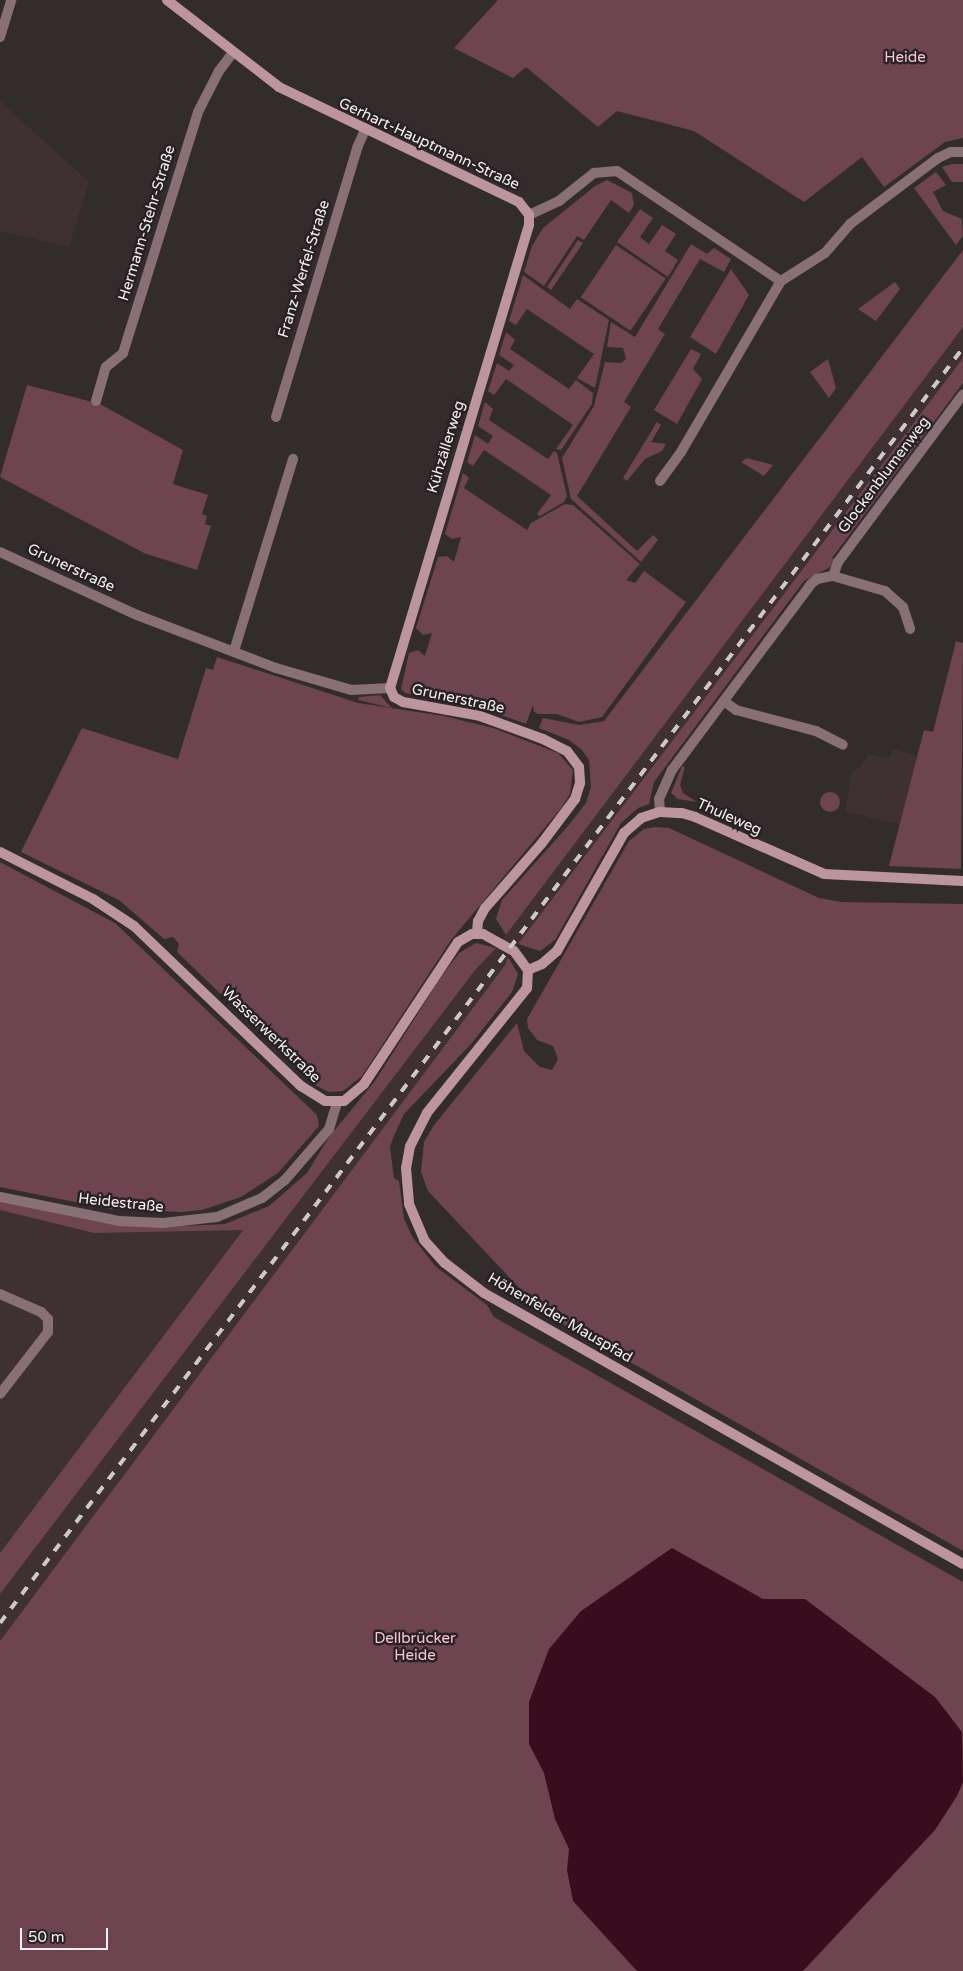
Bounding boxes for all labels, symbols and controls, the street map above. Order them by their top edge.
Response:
park label: Heide [884,49,926,67]
street label: Gerhart-Hauptmann-Straße [336,94,522,194]
street label: Hermann-Stehr-Straße [115,143,179,303]
street label: Franz-Werfel-Straße [274,198,334,340]
street label: Kühzällerweg [423,399,469,495]
street label: Glockenblumenweg [834,413,934,537]
street label: Grunerstraße [24,540,118,596]
street label: Grunerstraße [410,680,506,718]
street label: Thuleweg [694,795,764,839]
street label: Wasserwerkstraße [218,983,324,1087]
street label: Heidestraße [77,1190,165,1216]
street label: Höhenfelder Mauspfad [485,1269,635,1367]
park label: Dellbrücker Heide [374,1629,456,1664]
scale bar [22,1918,110,1950]
text: 50 m [28,1928,65,1946]

